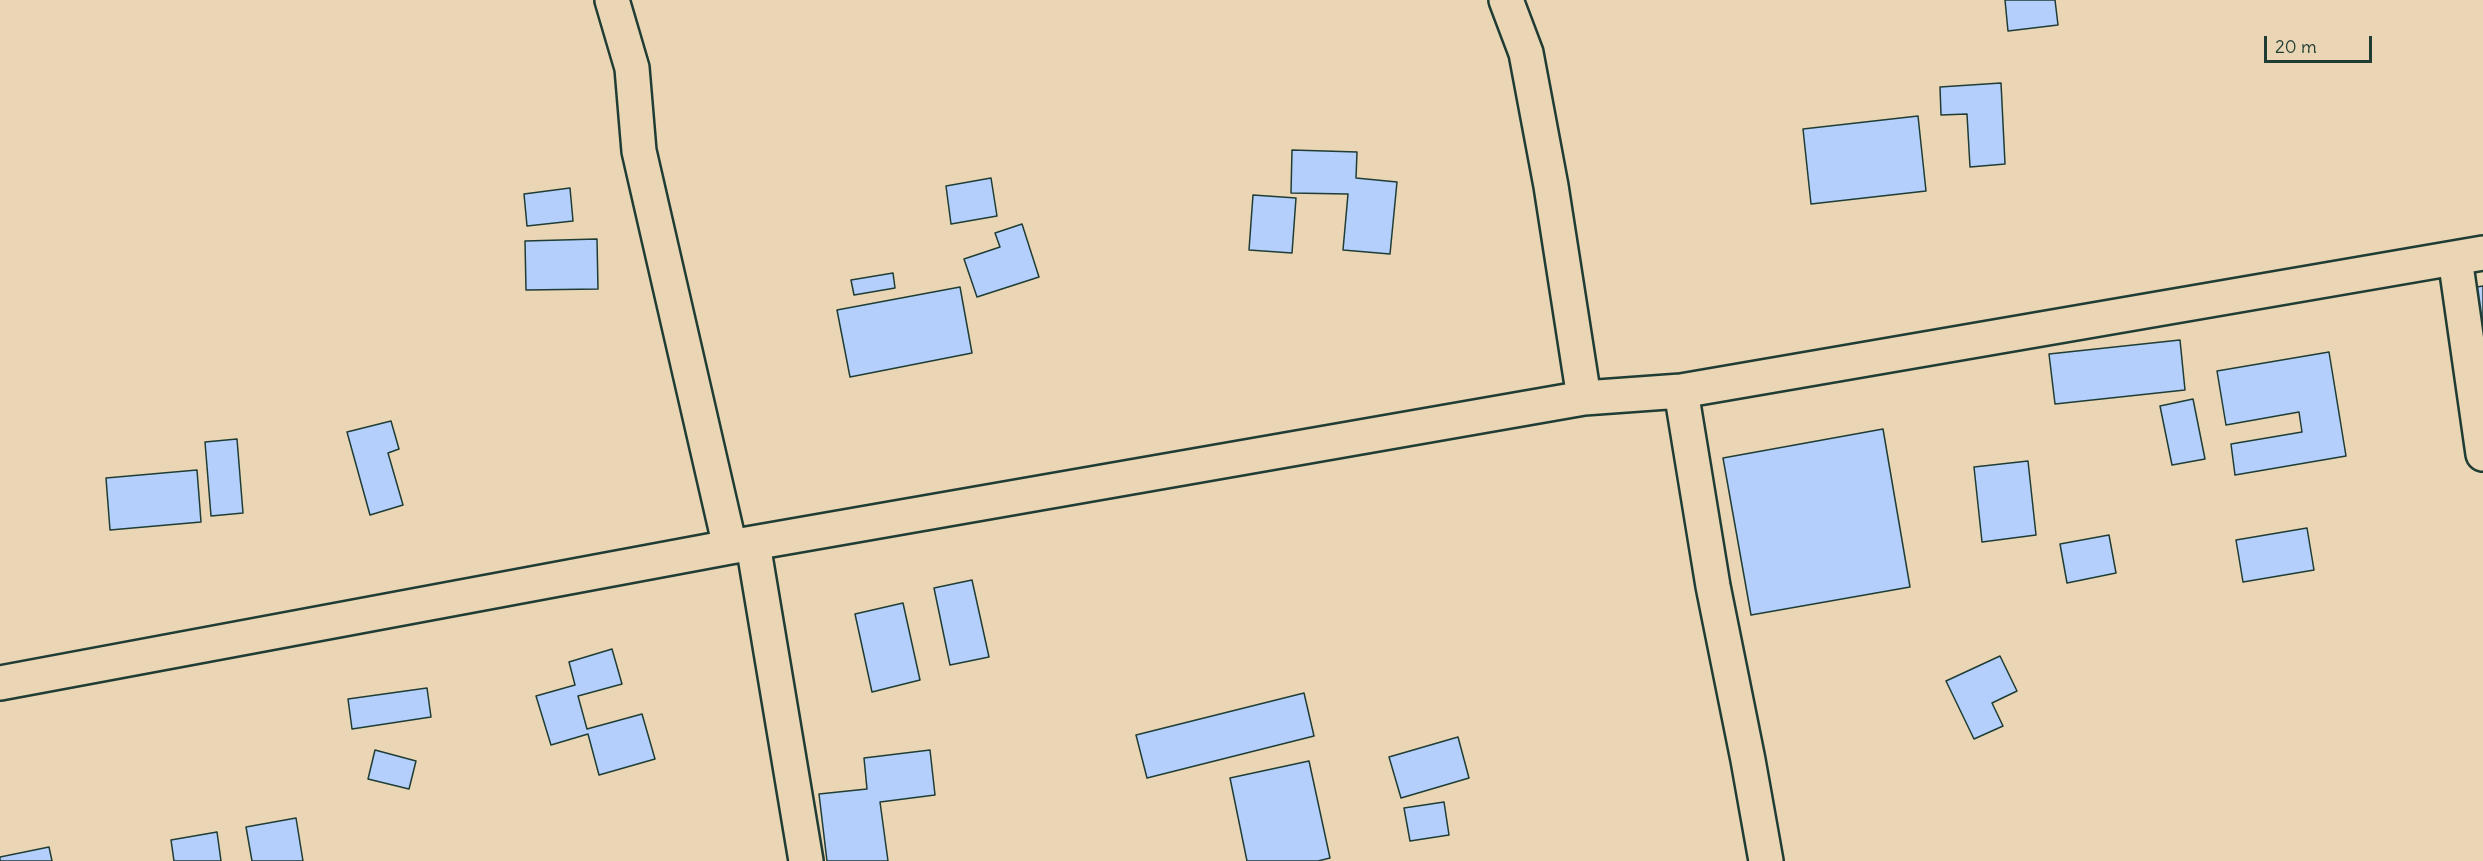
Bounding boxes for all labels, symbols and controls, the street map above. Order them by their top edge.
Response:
scale bar [2267,24,2375,62]
text: 20 m [2275,35,2317,58]

